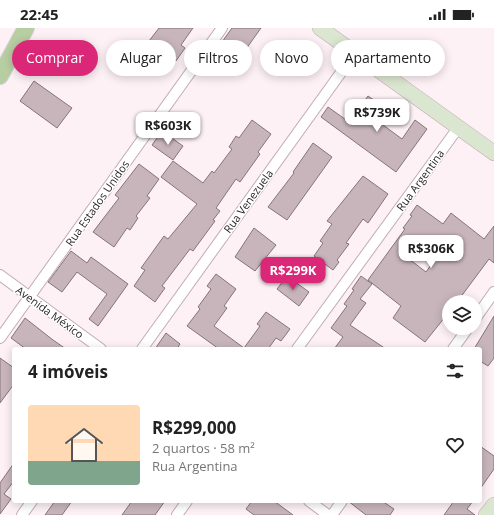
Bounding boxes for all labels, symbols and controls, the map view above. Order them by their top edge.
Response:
text: 22:45 [20,4,59,24]
chip: Comprar [12,40,98,76]
chip: Alugar [106,40,176,76]
chip: Filtros [184,40,252,76]
chip: Novo [260,40,323,76]
chip: Apartamento [331,40,445,76]
pin: R$739K [344,99,410,133]
text: R$739K [354,103,400,121]
pin: R$603K [135,112,201,146]
text: R$603K [145,116,191,134]
street label: Rua Argentina [393,146,447,214]
street label: Rua Estados Unidos [62,157,132,249]
street label: Rua Venezuela [220,166,276,236]
pin: R$306K [398,235,464,269]
text: R$306K [408,239,454,257]
pin: R$299K [260,257,326,291]
text: R$299K [270,261,316,279]
street label: Avenida México [13,282,87,342]
map controls [442,295,482,335]
button: layers [442,295,482,335]
text: 4 imóveis [28,360,108,383]
icon: filters [444,360,466,382]
text: R$299,000 [152,416,236,439]
icon: home [60,421,108,469]
icon: heart [444,434,466,456]
text: 2 quartos · 58 m² [152,439,255,457]
text: Rua Argentina [152,457,238,475]

